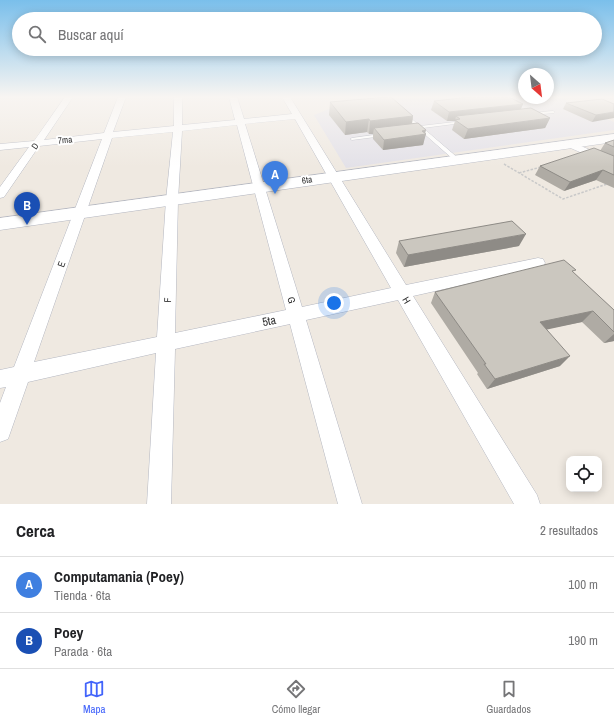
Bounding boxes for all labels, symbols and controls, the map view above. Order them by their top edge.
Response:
search box [12,12,602,56]
icon: search [26,23,48,45]
text: Buscar aquí [58,24,124,45]
north arrow [518,68,554,104]
street label: 7ma [57,133,73,147]
street label: D [29,140,41,152]
pin: A [262,161,288,194]
street label: 6ta [301,173,313,187]
pin: B [14,192,40,225]
street label: E [54,259,69,269]
your location [324,293,344,313]
street label: H [399,294,414,306]
street label: G [284,295,299,305]
street label: F [161,297,174,303]
street label: 5ta [261,312,278,330]
map controls [566,456,602,492]
button: locate [566,456,602,492]
text: Cerca [16,519,55,542]
text: 2 resultados [540,522,598,539]
text: Computamania (Poey) [54,566,184,587]
text: A [25,576,33,593]
text: 100 m [568,576,598,593]
text: Tienda · 6ta [54,587,111,604]
text: Poey [54,622,83,643]
text: B [25,632,33,649]
text: 190 m [568,632,598,649]
text: Parada · 6ta [54,643,112,660]
tab: Mapa [83,678,106,716]
tab: Cómo llegar [272,678,320,716]
tab: Guardados [486,678,531,716]

